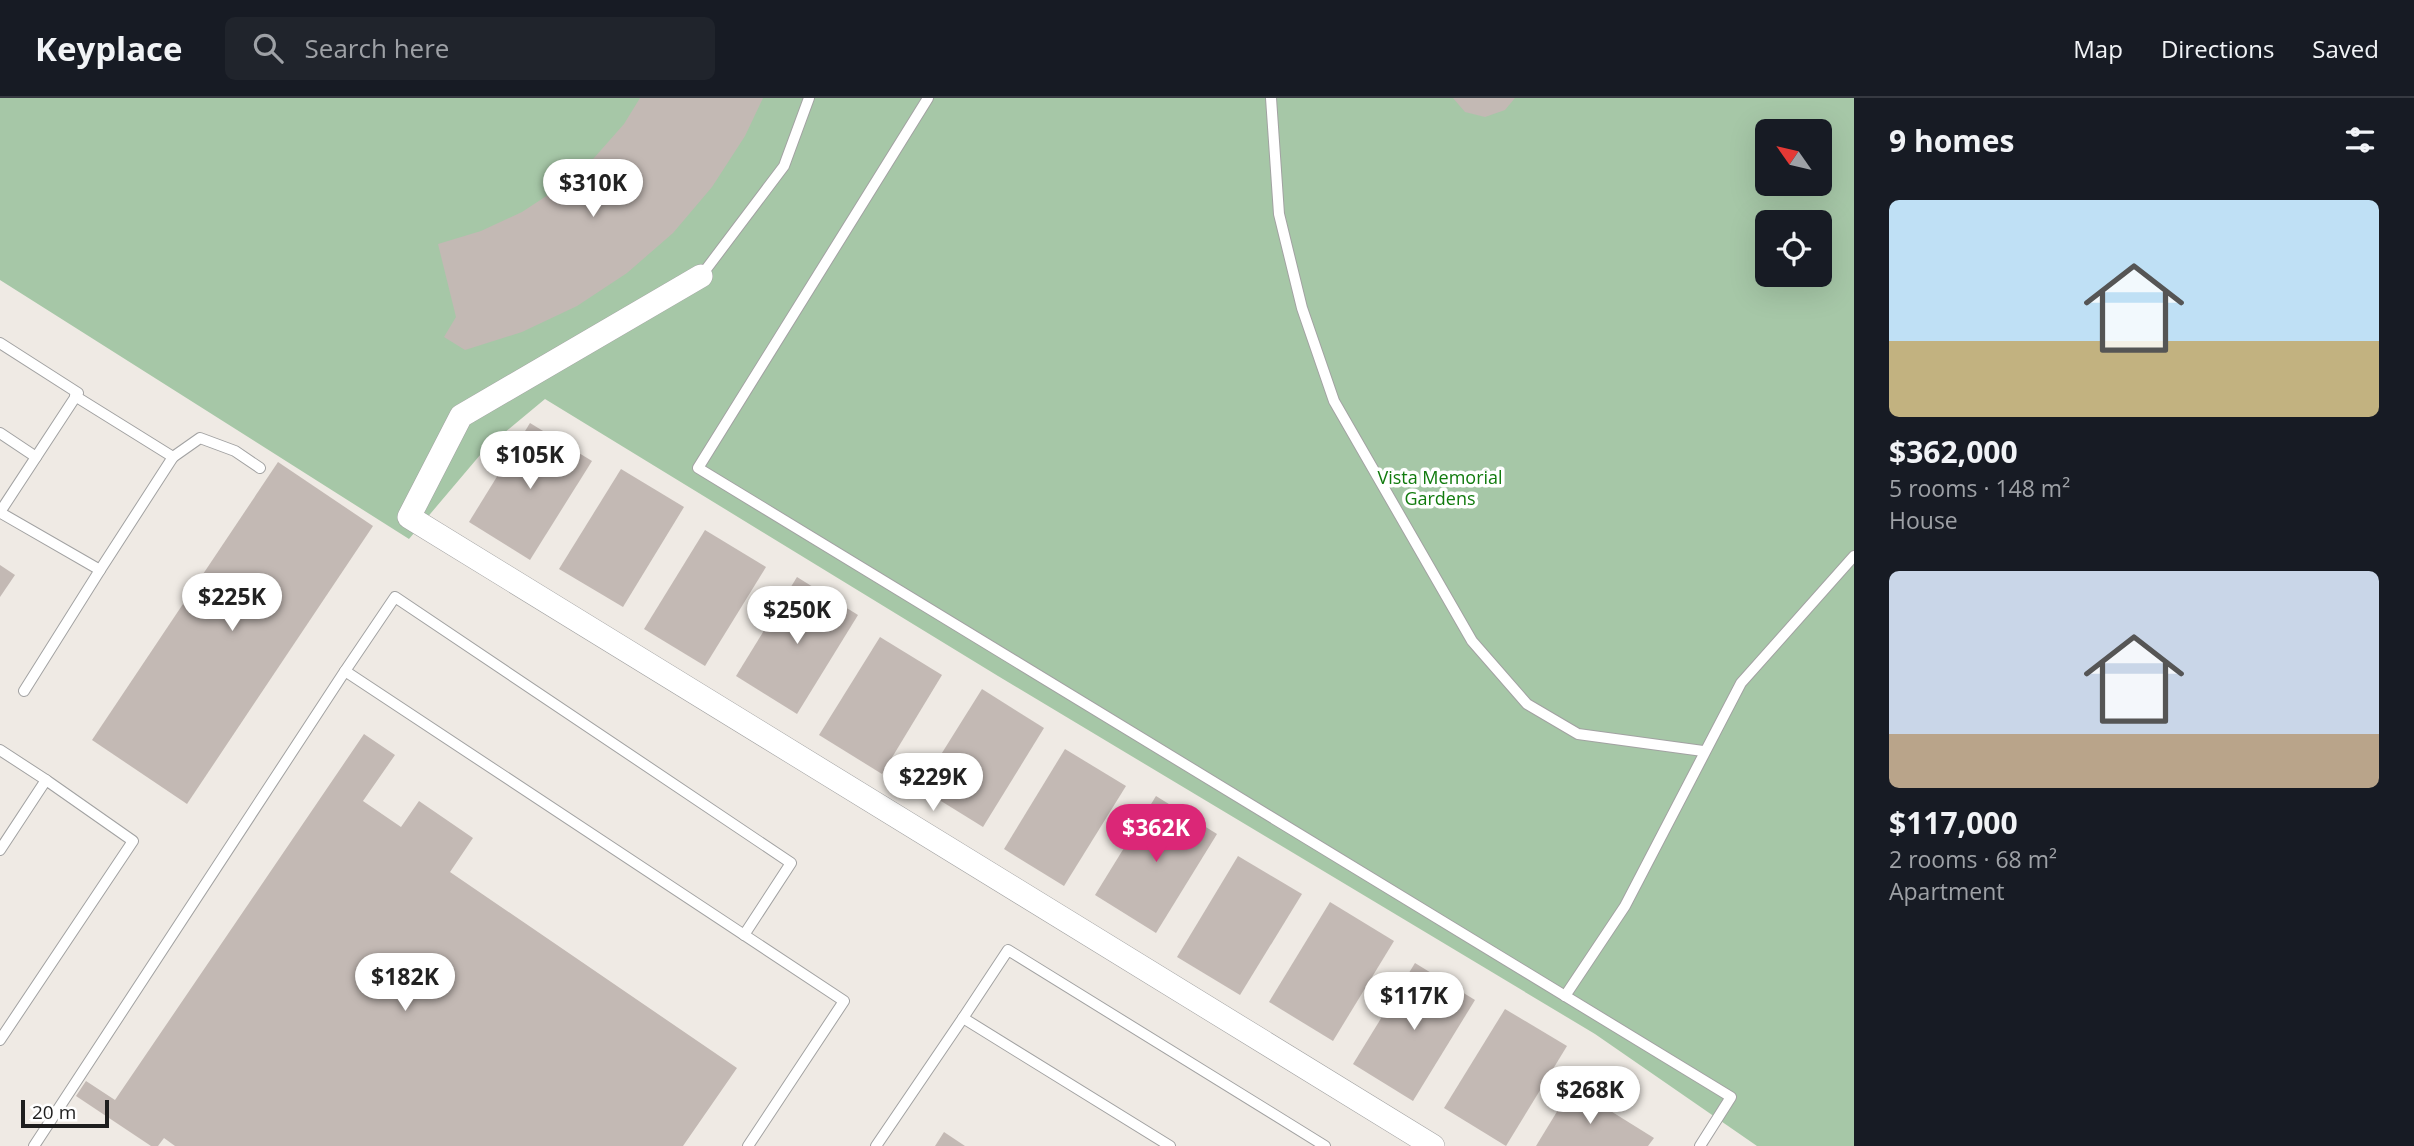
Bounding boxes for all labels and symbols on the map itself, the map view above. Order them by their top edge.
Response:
north arrow [1755,119,1832,196]
pin: $310K [544,159,642,219]
pin: $105K [481,432,579,491]
park label: Vista Memorial Gardens [1377,465,1503,510]
pin: $225K [183,574,281,633]
pin: $250K [748,587,846,646]
pin: $229K [884,754,982,813]
pin: $362K [1107,804,1205,864]
pin: $182K [356,954,454,1013]
pin: $117K [1365,972,1463,1032]
pin: $268K [1541,1066,1639,1126]
scale bar [21,1097,108,1129]

